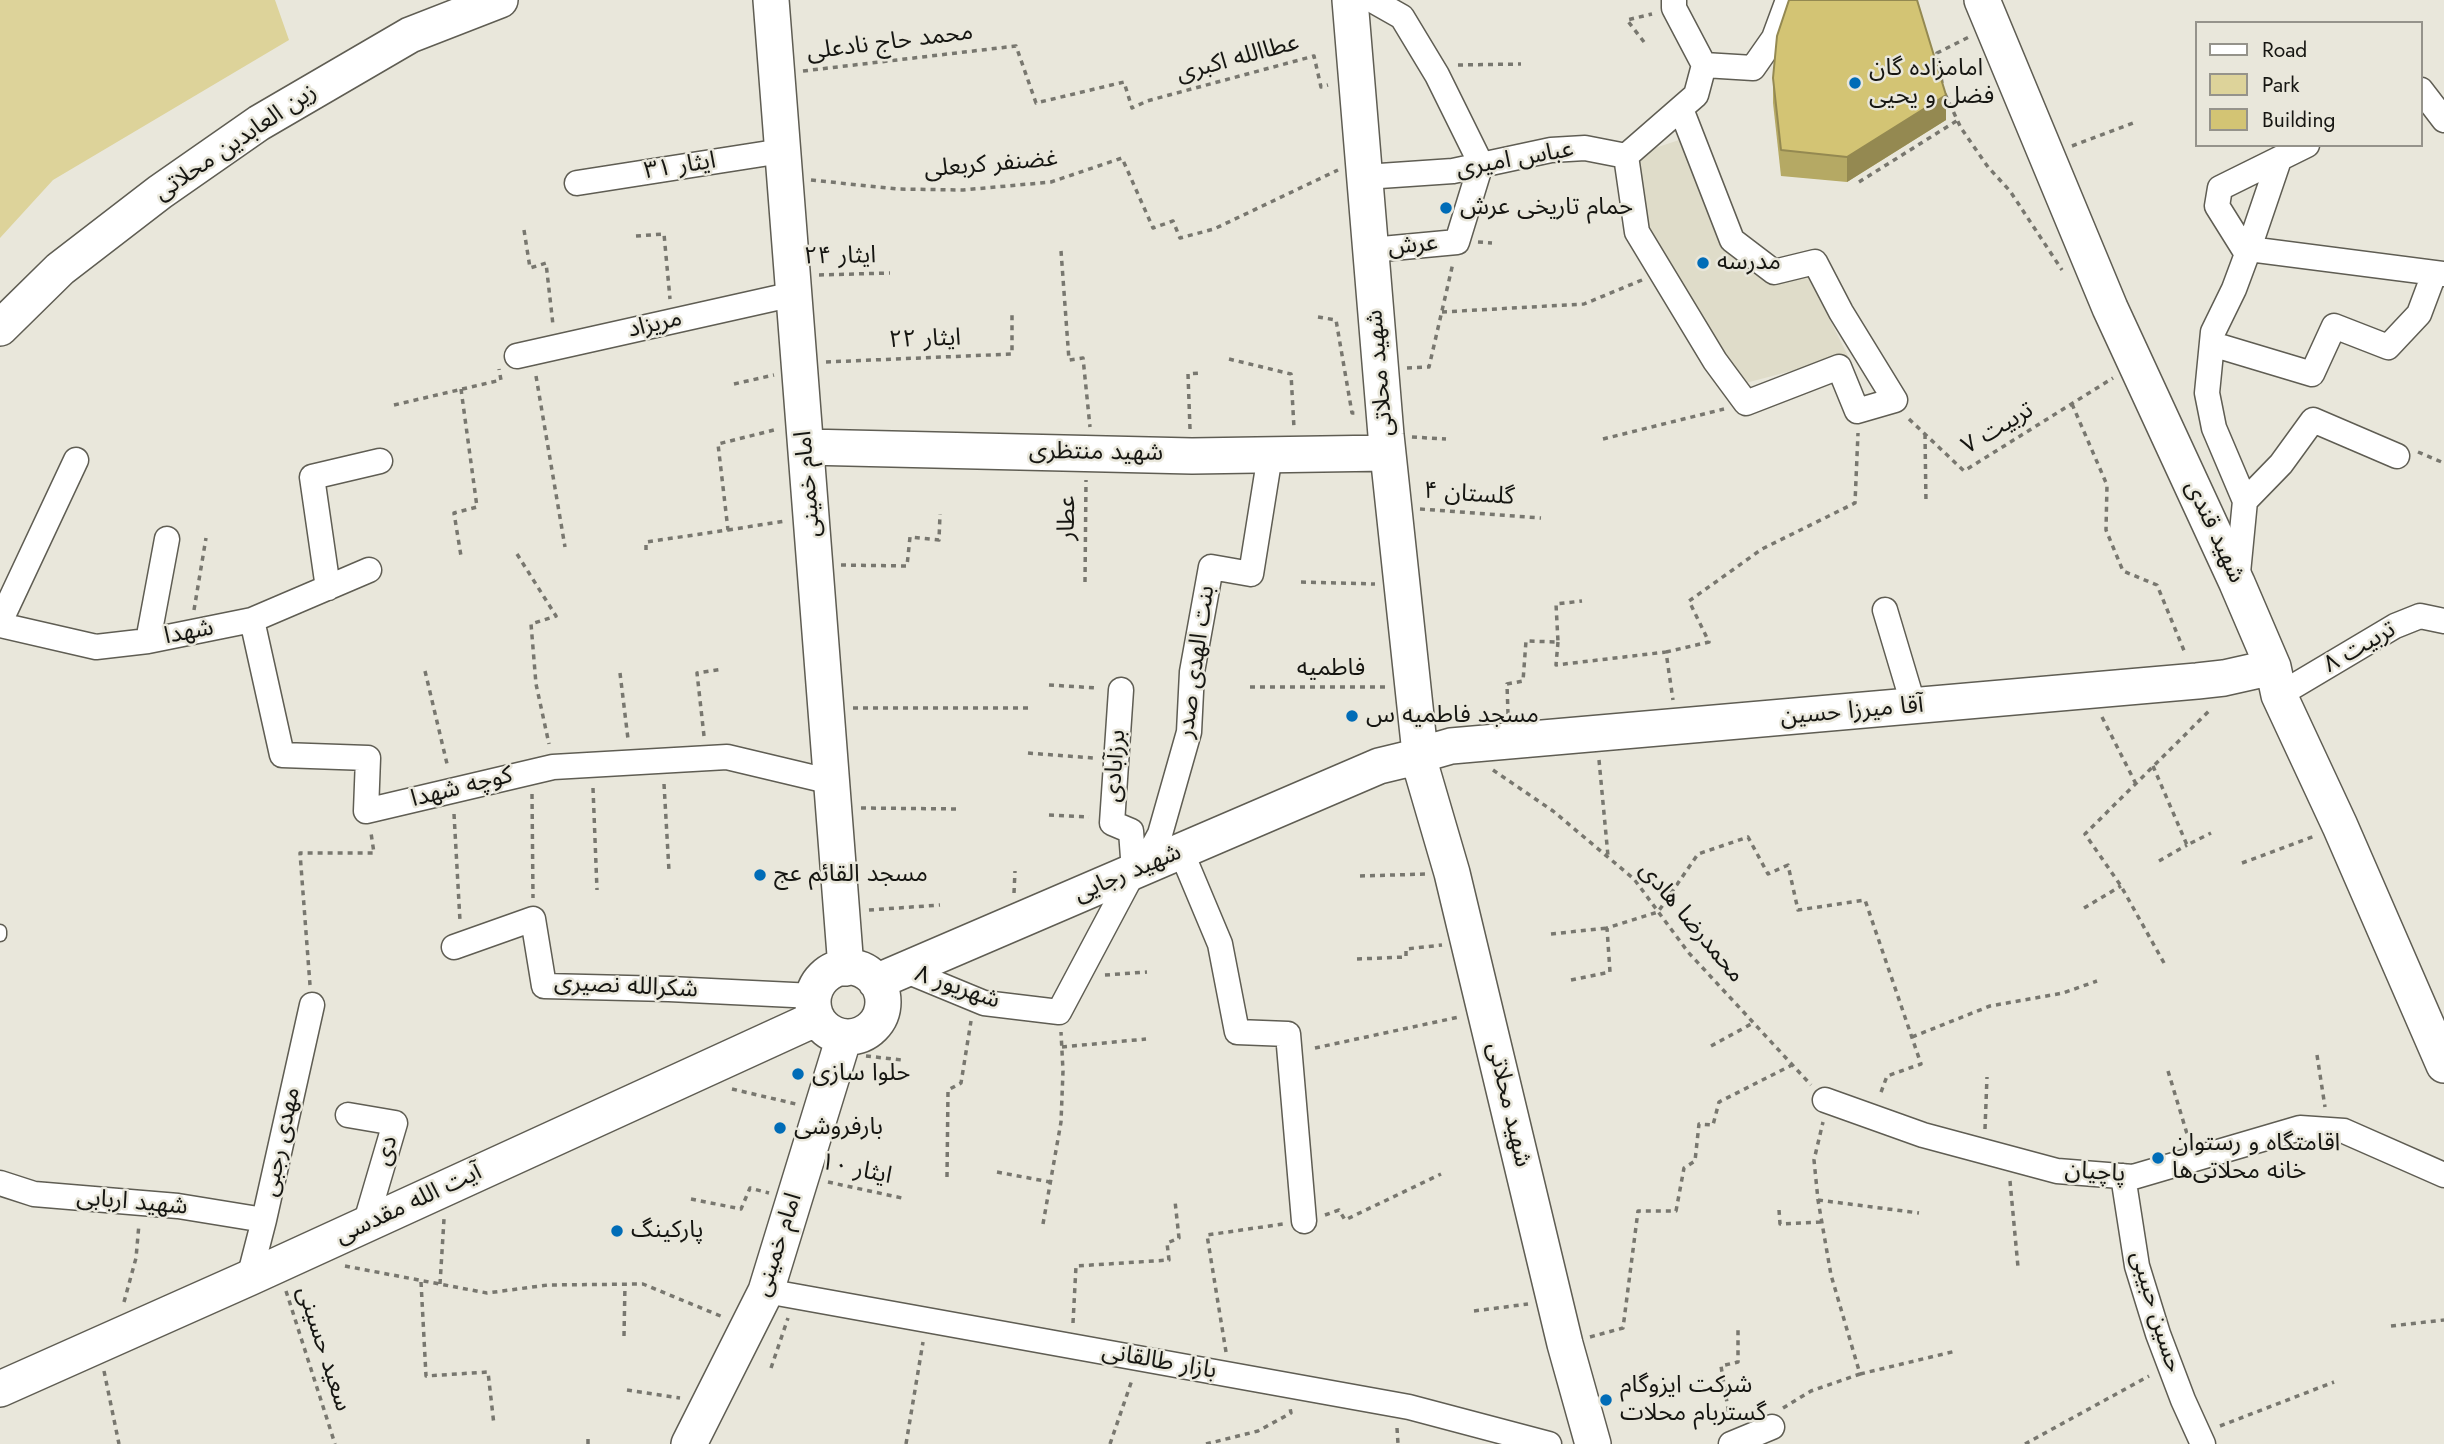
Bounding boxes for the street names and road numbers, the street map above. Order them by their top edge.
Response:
street label: محمد حاج نادعلی [805,19,975,67]
street label: عطاالله اکبری [1174,29,1302,89]
street label: زین العابدین محلاتی [149,78,323,208]
street label: عباس امیری [1454,136,1576,184]
street label: غضنفر کربعلی [923,145,1059,185]
street label: ایثار ۳۱ [642,147,718,187]
street label: عرش [1387,229,1439,263]
street label: ایثار ۲۴ [804,242,876,272]
street label: مریزاد [625,305,685,345]
street label: شهید محلاتی [1361,308,1401,438]
street label: ایثار ۲۲ [888,324,962,356]
street label: تربیت ۷ [1957,396,2039,462]
street label: امام خمینی [790,429,828,539]
street label: شهید منتظری [1029,437,1163,469]
street label: شهید قندی [2178,476,2250,588]
street label: گلستان ۴ [1423,477,1515,513]
street label: عطار [1053,495,1083,541]
street label: بنت الهدی صدر [1172,584,1222,740]
street label: شهدا [162,614,216,652]
street label: تربیت ۸ [2319,616,2401,680]
street label: فاطمیه [1297,655,1365,683]
street label: آقا میرزا حسین [1779,691,1925,733]
street label: برزآبادی [1099,729,1133,803]
street label: کوچه شهدا [408,761,516,815]
street label: شهید رجایی [1070,839,1186,909]
street label: محمدرضا هادی [1632,857,1750,989]
street label: ۸ شهریور [911,960,1003,1016]
street label: شکرالله نصیری [553,969,699,1005]
street label: شهید محلاتی [1480,1040,1536,1170]
street label: مهدی رجبی [256,1085,308,1199]
street label: دی [369,1133,405,1169]
street label: ایثار ۱۰ [818,1148,894,1192]
street label: پاچیان [2064,1157,2126,1189]
street label: آیت الله مقدسی [331,1159,487,1251]
street label: شهید اربابی [75,1184,189,1222]
street label: امام خمینی [749,1190,809,1300]
street label: حسین حبیبی [2123,1248,2187,1376]
street label: سعید حسینی [289,1283,357,1415]
street label: بازار طالقانی [1099,1338,1219,1386]

